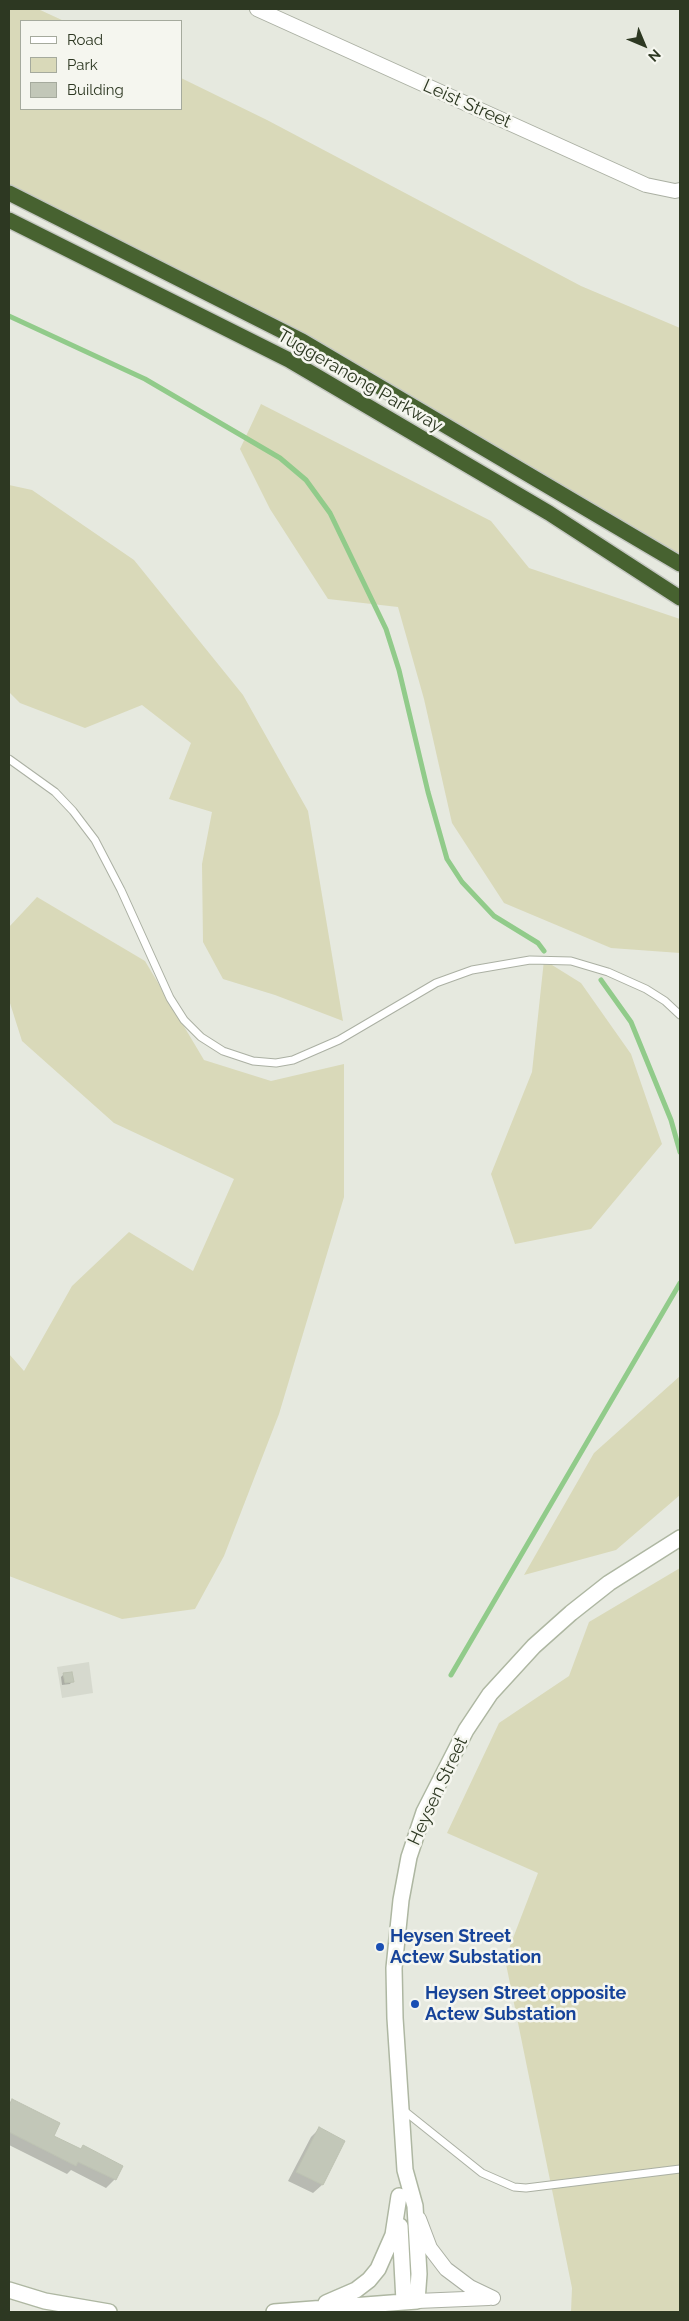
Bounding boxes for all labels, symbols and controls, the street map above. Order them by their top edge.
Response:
legend [20,20,182,110]
north arrow [619,20,669,70]
text: Road [67,31,103,49]
text: N [645,46,664,65]
text: Park [67,56,98,74]
street label: Leist Street [420,75,514,133]
text: Building [67,81,124,99]
street label: Tuggeranong Parkway [274,325,446,437]
street label: Heysen Street [403,1733,473,1849]
place label: Heysen Street Actew Substation [390,1926,541,1968]
marker: Heysen Street Actew Substation [374,1941,386,1953]
place label: Heysen Street opposite Actew Substation [425,1983,626,2026]
marker: Heysen Street opposite Actew Substation [409,1998,421,2010]

